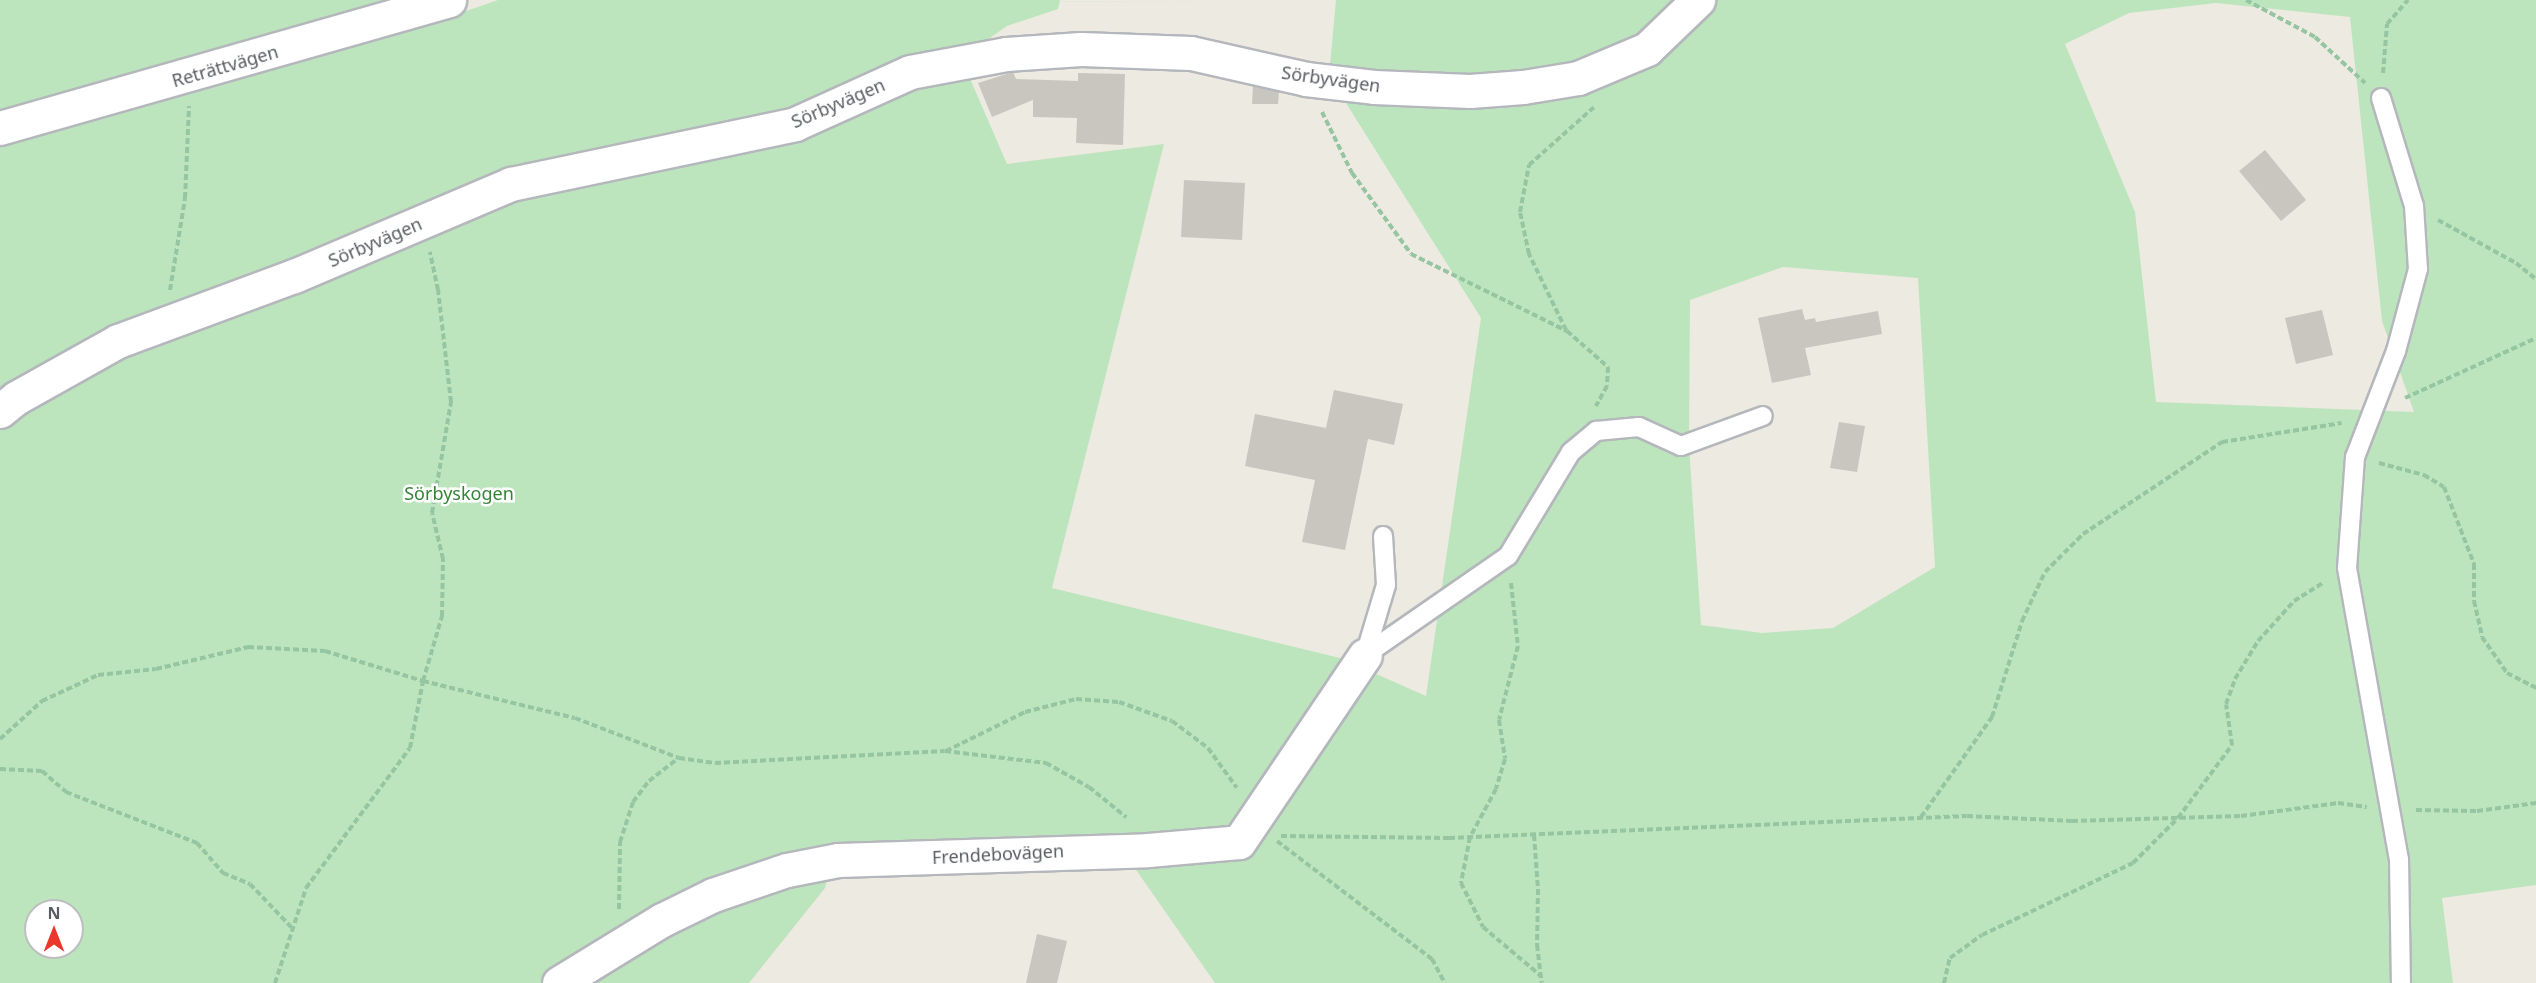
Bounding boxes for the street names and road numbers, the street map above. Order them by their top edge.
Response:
street label: Reträttvägen [169,41,281,91]
street label: Sörbyvägen [1280,61,1382,97]
street label: Sörbyvägen [788,74,888,132]
street label: Sörbyvägen [325,213,425,271]
street label: Frendebovägen [931,840,1065,868]

